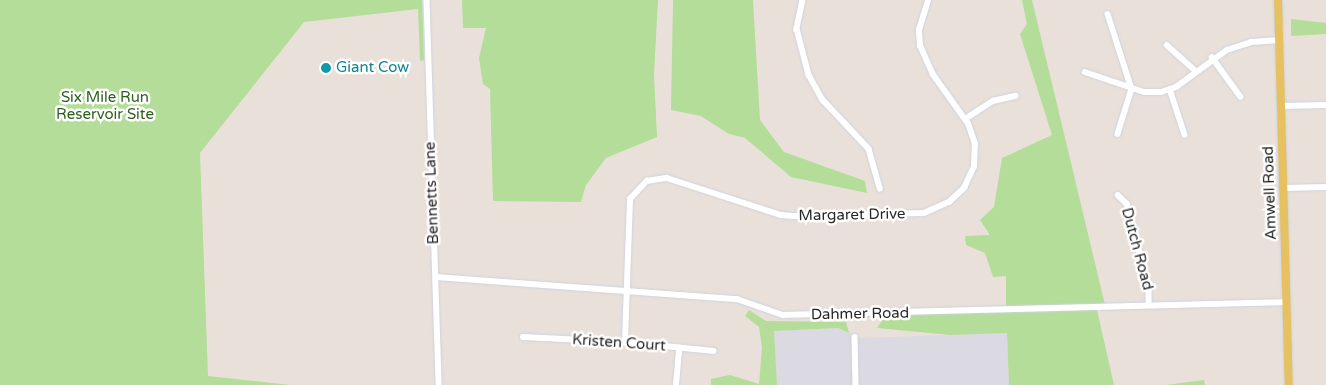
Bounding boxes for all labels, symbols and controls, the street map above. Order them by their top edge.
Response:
place label: Giant Cow [336,59,409,77]
marker: Giant Cow [320,62,332,74]
park label: Six Mile Run Reservoir Site [56,88,154,123]
street label: Bennetts Lane [421,141,443,245]
street label: Amwell Road [1259,146,1281,240]
street label: Margaret Drive [798,205,906,225]
street label: Dutch Road [1117,206,1157,292]
street label: Dahmer Road [811,304,909,324]
street label: Kristen Court [572,331,666,355]

